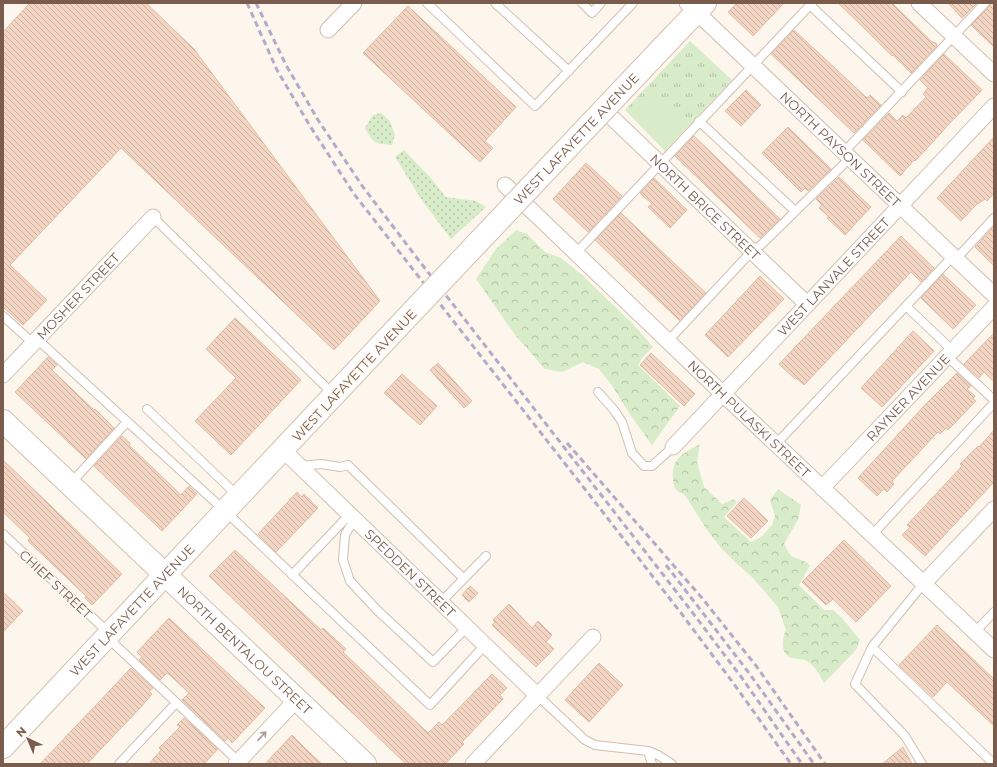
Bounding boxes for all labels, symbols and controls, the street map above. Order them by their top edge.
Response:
street label: WEST LAFAYETTE AVENUE [510,70,642,208]
street label: NORTH PAYSON STREET [777,88,905,211]
street label: NORTH BRICE STREET [647,150,764,264]
street label: WEST LANVALE STREET [774,214,893,339]
street label: MOSHER STREET [33,249,123,342]
street label: WEST LAFAYETTE AVENUE [288,306,420,444]
street label: RAYNER AVENUE [863,350,953,444]
street label: NORTH PULASKI STREET [685,357,814,481]
street label: SPEDDEN STREET [362,526,459,621]
street label: WEST LAFAYETTE AVENUE [66,541,198,679]
street label: CHIEF STREET [16,546,96,622]
street label: NORTH BENTALOU STREET [174,583,316,718]
north arrow [8,719,48,759]
text: N [13,724,29,740]
one-way arrow [258,730,267,741]

